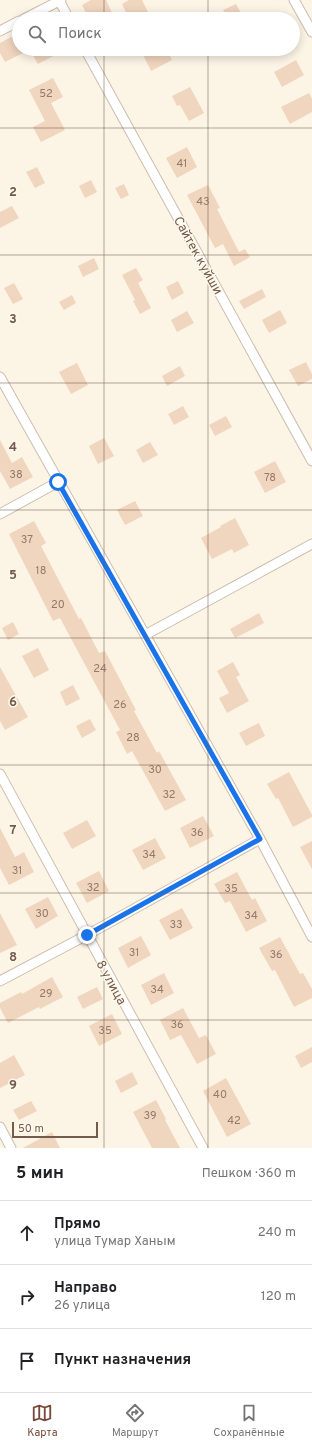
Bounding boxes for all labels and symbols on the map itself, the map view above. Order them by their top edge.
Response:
house number: 52 [39,87,53,101]
house number: 41 [177,157,187,171]
text: 2 [9,185,17,201]
house number: 43 [196,195,210,209]
street label: Сайтек куйши [169,214,225,298]
text: 3 [9,312,17,328]
text: 4 [9,440,17,456]
house number: 38 [9,468,23,482]
house number: 78 [264,471,276,485]
route start [49,473,67,491]
house number: 37 [21,533,33,547]
house number: 18 [36,564,46,578]
text: 5 [9,568,17,584]
house number: 20 [51,598,65,612]
house number: 24 [93,662,107,676]
text: 6 [9,695,17,711]
house number: 26 [113,698,127,712]
house number: 28 [126,731,140,745]
house number: 30 [148,763,162,777]
house number: 32 [162,788,176,802]
text: 7 [10,823,17,839]
house number: 36 [190,826,204,840]
house number: 34 [142,848,156,862]
house number: 31 [12,864,22,878]
house number: 32 [86,881,100,895]
house number: 35 [224,882,238,896]
house number: 30 [35,907,49,921]
house number: 34 [244,909,258,923]
house number: 33 [169,918,183,932]
route end [78,926,96,944]
house number: 31 [129,946,139,960]
house number: 36 [269,948,283,962]
text: 8 [9,950,17,966]
street label: 8 улица [92,958,129,1008]
house number: 34 [150,983,164,997]
house number: 29 [39,987,53,1001]
house number: 36 [170,1018,184,1032]
house number: 35 [98,1024,112,1038]
text: 9 [9,1078,17,1094]
house number: 40 [213,1088,227,1102]
house number: 39 [144,1109,156,1123]
house number: 42 [227,1114,241,1128]
scale bar [12,1120,98,1139]

